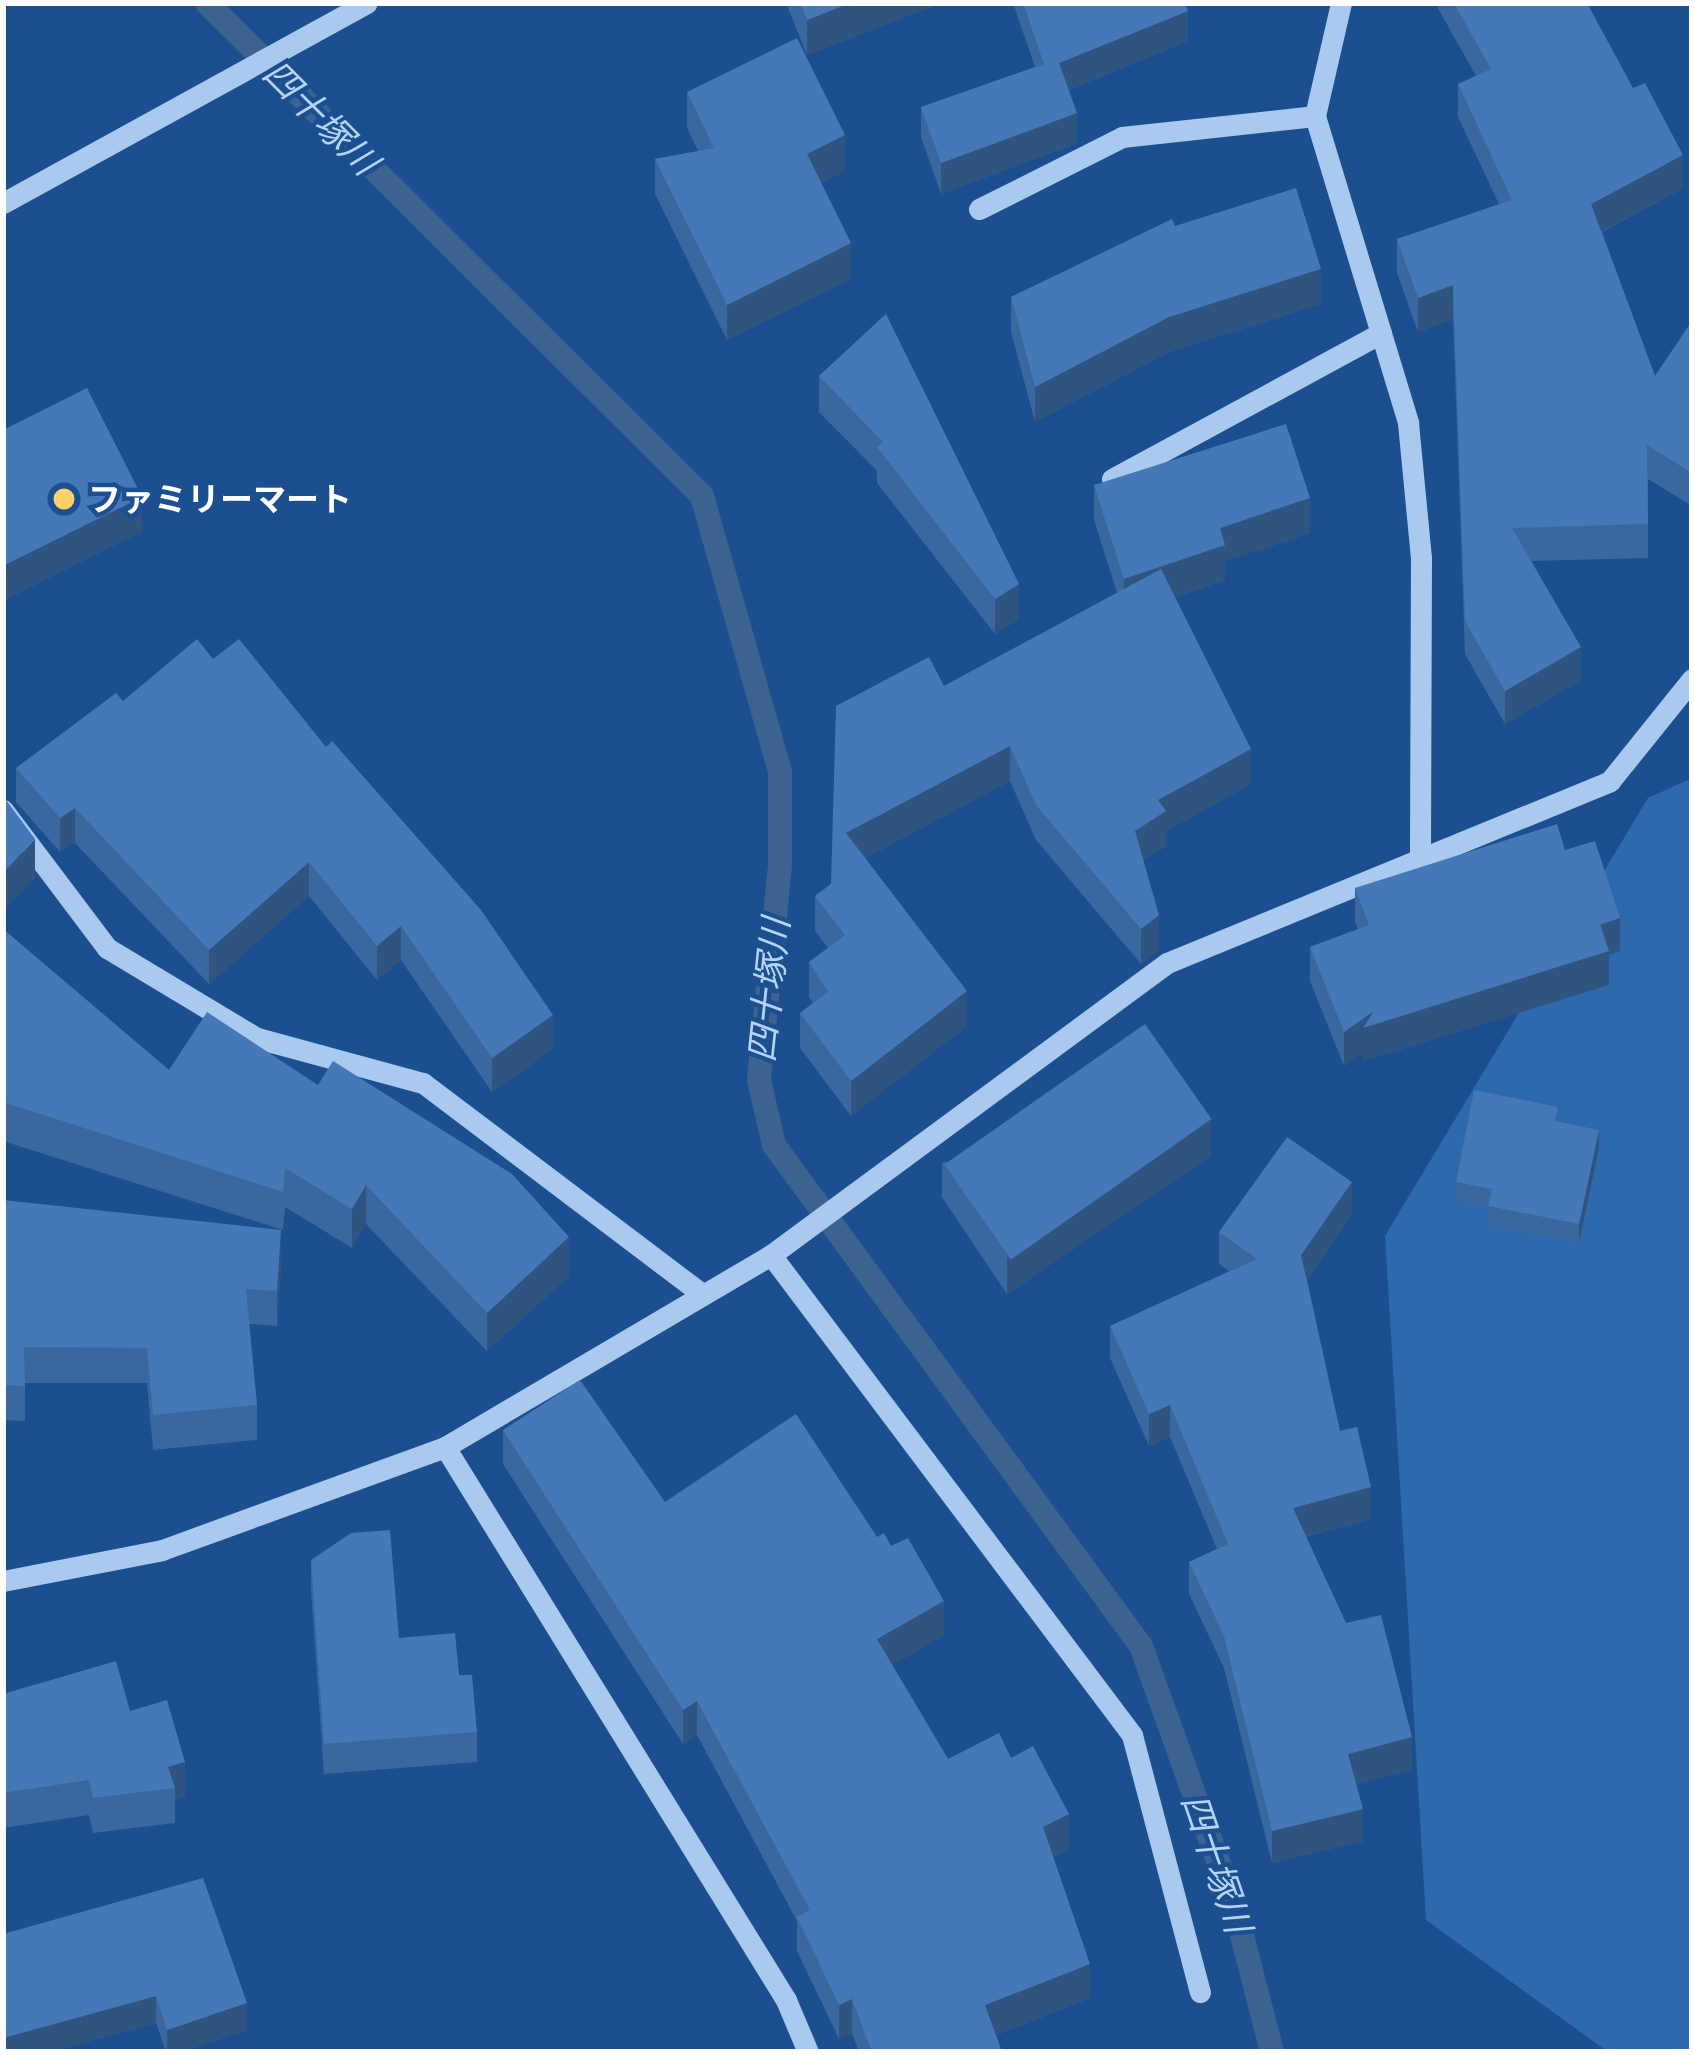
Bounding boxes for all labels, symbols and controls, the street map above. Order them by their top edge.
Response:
water label: 四十塚川 [255,51,387,183]
place label: ファミリーマート [88,479,352,519]
marker: ファミリーマート [51,486,77,512]
water label: 四十塚川 [739,916,797,1064]
water label: 四十塚川 [1173,1788,1261,1938]

